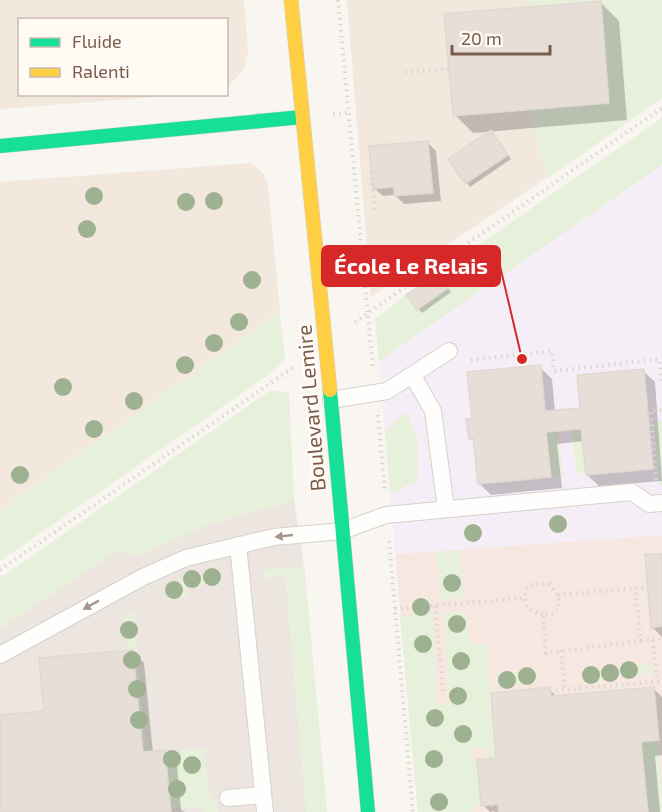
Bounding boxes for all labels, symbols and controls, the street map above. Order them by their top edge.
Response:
legend [18,18,228,96]
scale bar [452,18,550,56]
text: 20 m [461,27,502,49]
text: Fluide [72,30,122,52]
text: Ralenti [72,60,130,82]
callout: École Le Relais [322,246,500,286]
text: École Le Relais [334,252,488,278]
street label: Boulevard Lemire [290,324,330,492]
one-way arrow [275,531,294,541]
one-way arrow [83,600,100,610]

